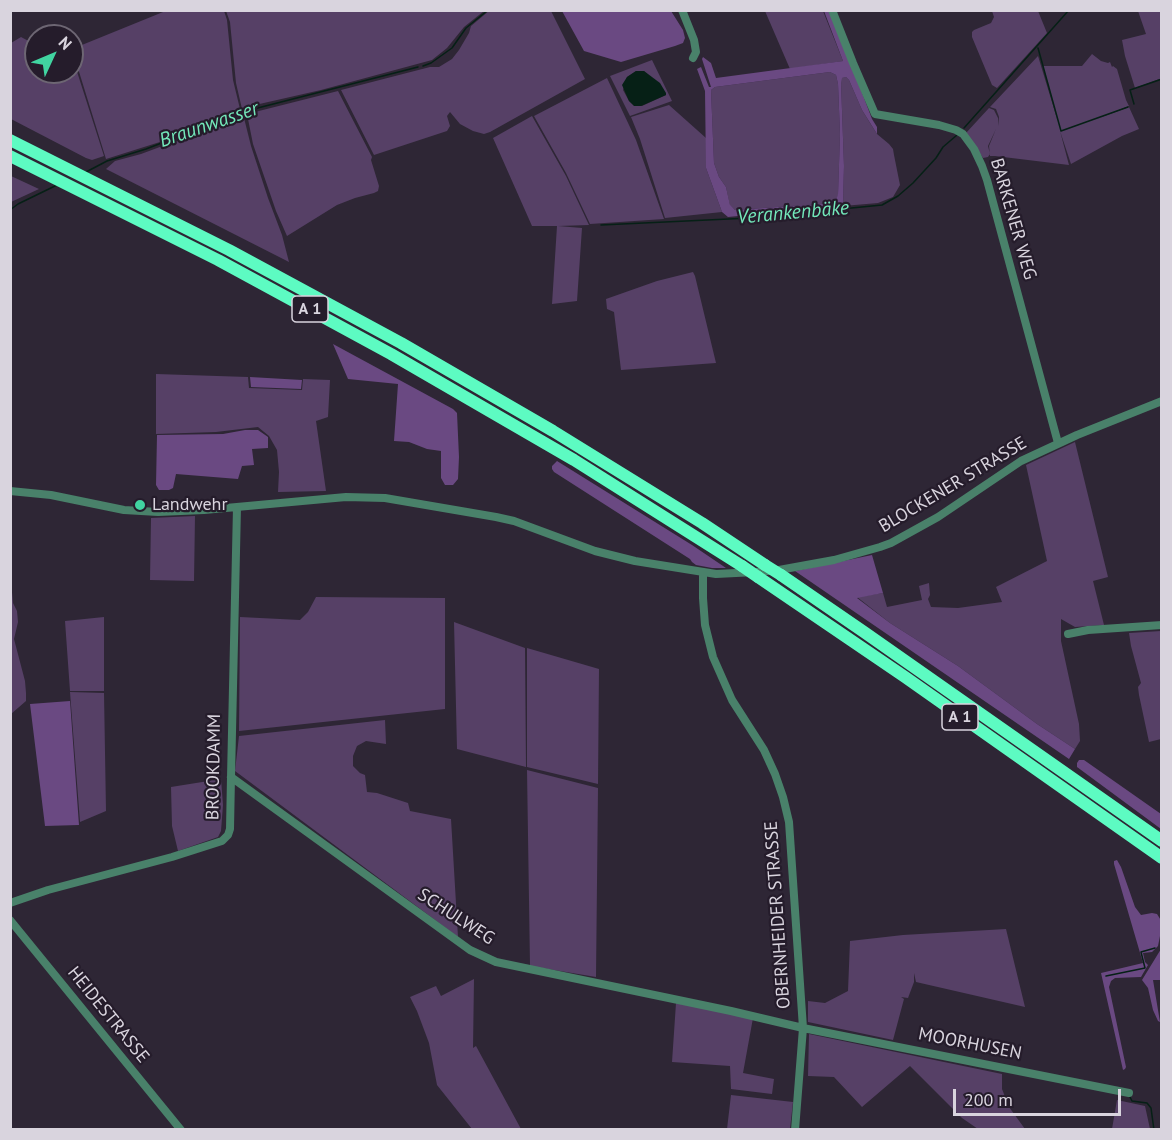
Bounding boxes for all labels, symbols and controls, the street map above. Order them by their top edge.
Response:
north arrow [24,24,84,84]
text: N [55,32,76,54]
water label: Braunwasser [156,97,262,153]
street label: BARKENER WEG [985,156,1041,282]
water label: Verankenbäke [736,196,850,230]
road number: A 1 [292,296,328,322]
street label: BLOCKENER STRASSE [875,432,1031,538]
place label: Landwehr [152,494,228,516]
marker: Landwehr [133,498,147,512]
road number: A 1 [942,704,978,730]
street label: BROOKDAMM [202,714,226,820]
street label: OBERNHEIDER STRASSE [761,820,795,1010]
street label: SCHULWEG [414,884,498,950]
street label: HEIDESTRASSE [63,963,153,1067]
street label: MOORHUSEN [917,1023,1023,1065]
scale bar [956,1077,1124,1115]
text: 200 m [964,1088,1013,1111]

